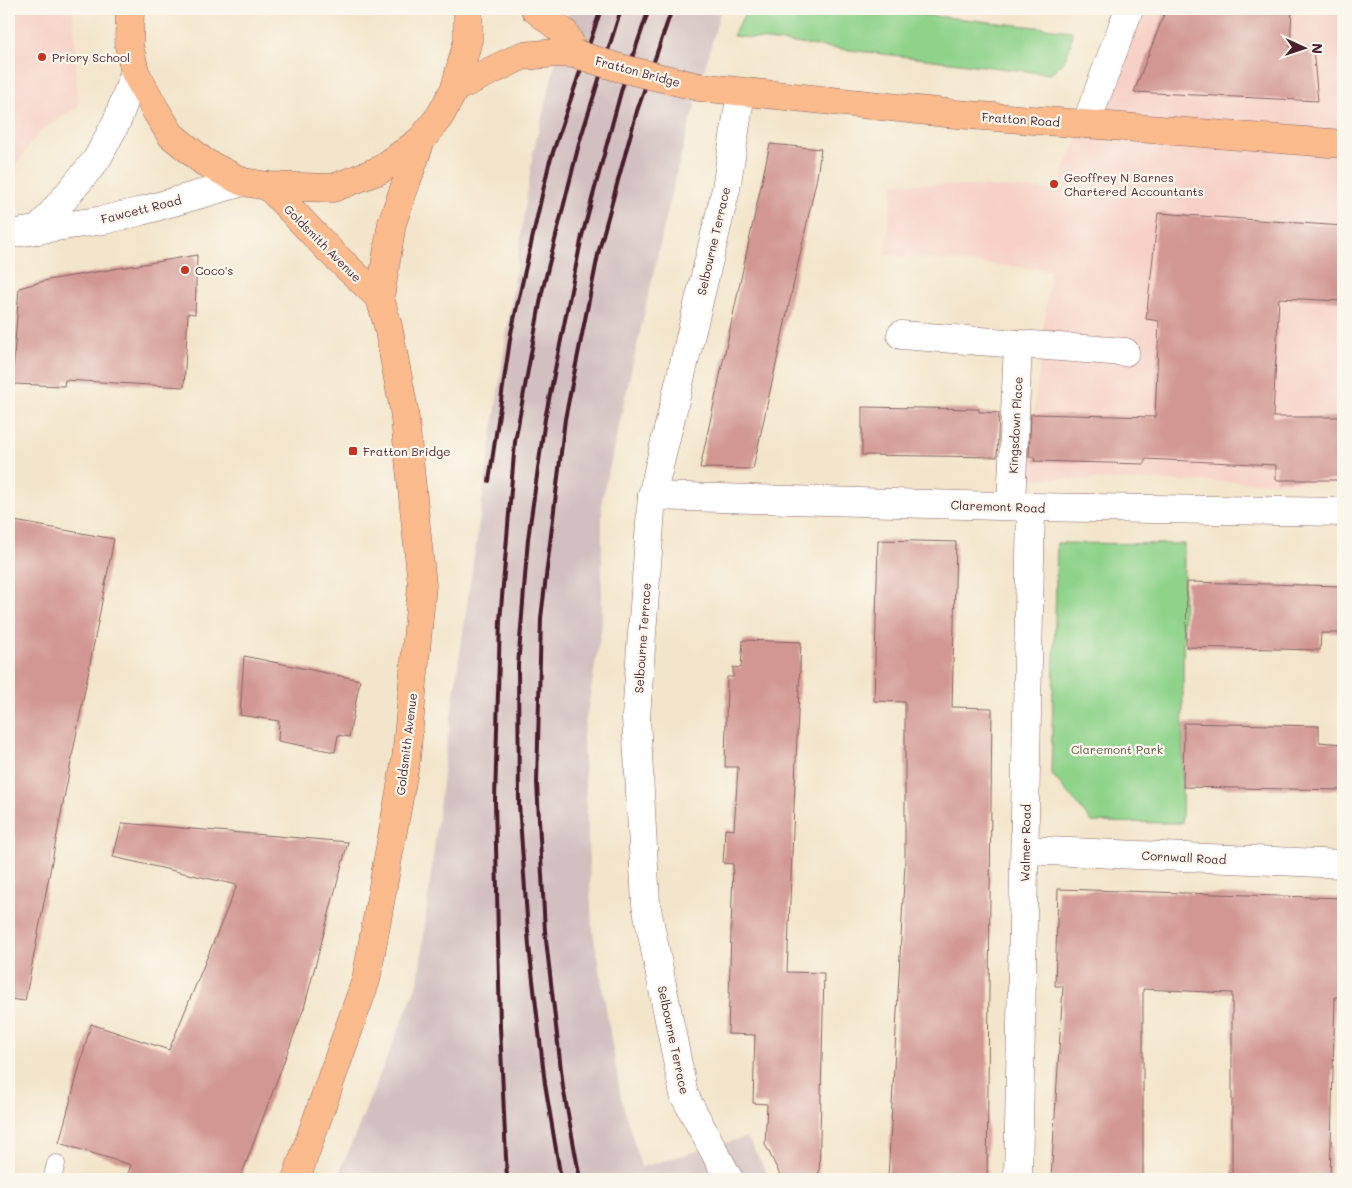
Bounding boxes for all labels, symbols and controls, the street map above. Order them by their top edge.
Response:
north arrow [1280,22,1330,72]
text: N [1308,43,1327,55]
place label: Priory School [52,49,130,65]
marker: Priory School [36,51,48,63]
street label: Fratton Bridge [594,52,682,90]
street label: Fratton Road [981,108,1061,130]
place label: Geoffrey N Barnes Chartered Accountants [1064,169,1204,199]
marker: Geoffrey N Barnes Chartered Accountants [1048,178,1060,190]
street label: Selbourne Terrace [693,185,733,297]
street label: Fawcett Road [99,191,183,227]
street label: Goldsmith Avenue [281,201,365,285]
place label: Coco's [195,262,234,278]
marker: Coco's [179,264,191,276]
street label: Kingsdown Place [1004,376,1026,474]
place label: Fratton Bridge [363,443,451,459]
marker: Fratton Bridge [347,445,359,457]
street label: Claremont Road [950,496,1046,516]
street label: Selbourne Terrace [630,582,654,694]
street label: Goldsmith Avenue [392,692,420,796]
park label: Claremont Park [1071,741,1163,757]
street label: Walmer Road [1016,804,1034,882]
street label: Cornwall Road [1141,847,1227,867]
street label: Selbourne Terrace [655,984,693,1096]

